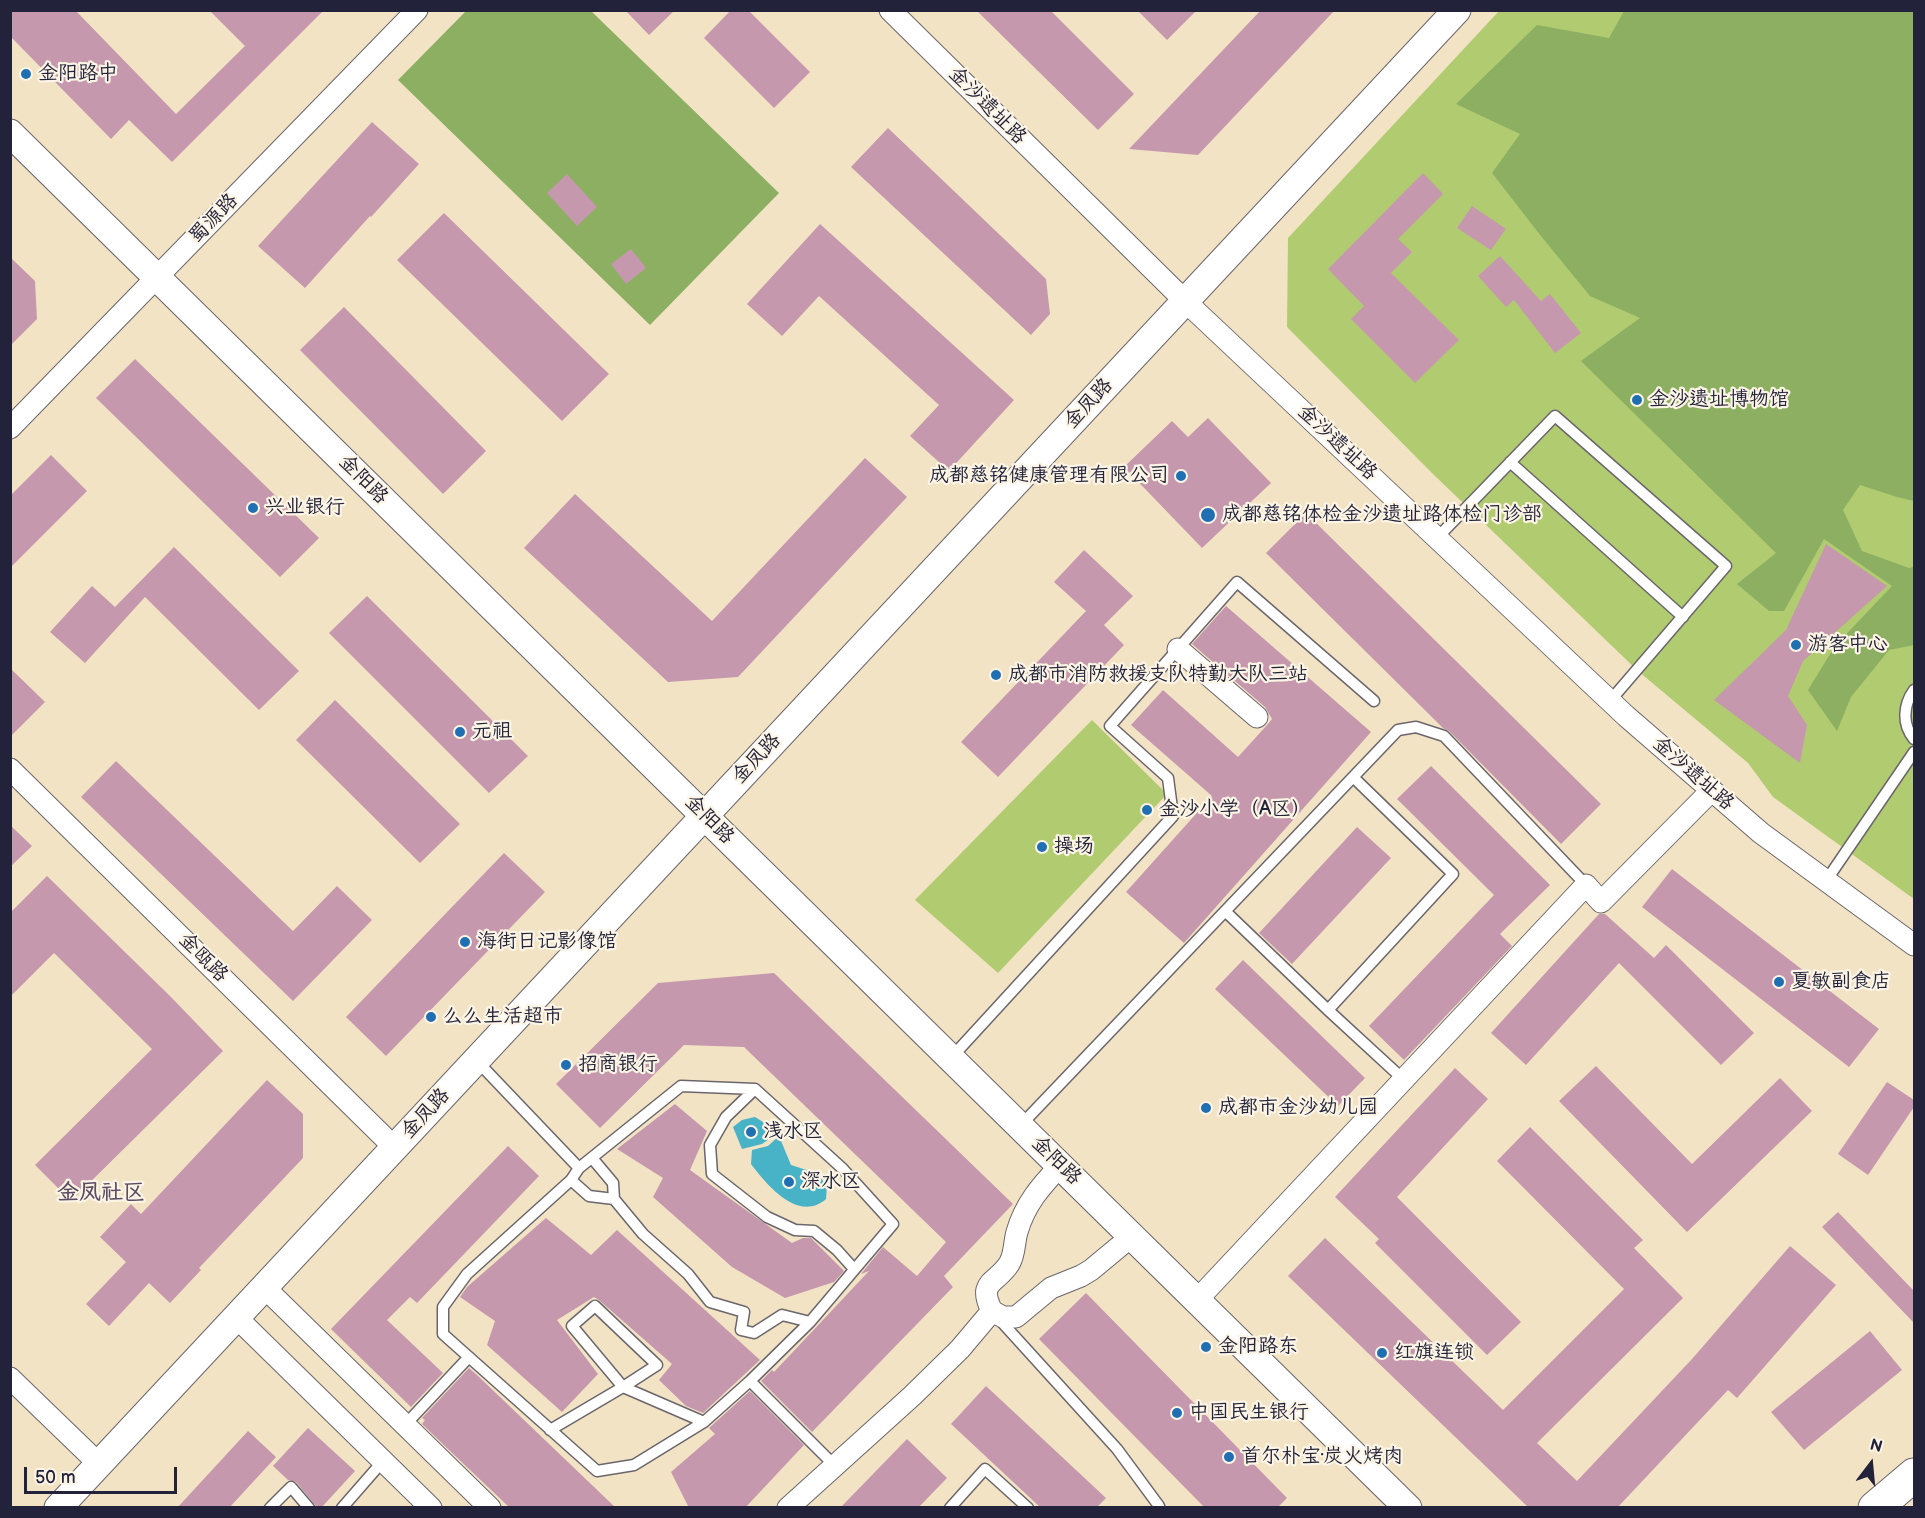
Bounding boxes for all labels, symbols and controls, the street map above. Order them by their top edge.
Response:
place label: 金阳路中 [38,62,118,86]
street label: 金沙遗址路 [943,62,1031,150]
marker: 金阳路中 [19,67,33,81]
street label: 蜀源路 [185,189,243,249]
street label: 金凤路 [1060,374,1118,434]
place label: 金沙遗址博物馆 [1649,388,1789,412]
marker: 金沙遗址博物馆 [1630,393,1644,407]
street label: 金沙遗址路 [1292,400,1382,486]
street label: 金阳路 [333,450,393,510]
place label: 成都慈铭健康管理有限公司 [929,464,1169,488]
marker: 成都慈铭健康管理有限公司 [1174,469,1188,483]
place label: 兴业银行 [265,496,345,520]
marker: 兴业银行 [246,501,260,515]
place label: 成都慈铭体检金沙遗址路体检门诊部 [1222,503,1542,527]
marker: 成都慈铭体检金沙遗址路体检门诊部 [1199,506,1217,524]
place label: 游客中心 [1808,633,1888,657]
marker: 游客中心 [1789,638,1803,652]
place label: 成都市消防救援支队特勤大队三站 [1008,663,1308,687]
marker: 成都市消防救援支队特勤大队三站 [989,668,1003,682]
place label: 元祖 [472,720,512,744]
marker: 元祖 [453,725,467,739]
street label: 金凤路 [728,729,786,789]
street label: 金沙遗址路 [1647,732,1739,816]
street label: 金阳路 [679,790,739,850]
place label: 金沙小学（A区） [1159,798,1311,822]
marker: 金沙小学（A区） [1140,803,1154,817]
place label: 操场 [1054,835,1094,859]
marker: 操场 [1035,840,1049,854]
street label: 金瓯路 [173,928,233,988]
place label: 海街日记影像馆 [477,930,617,954]
marker: 海街日记影像馆 [458,935,472,949]
place label: 夏敏副食店 [1791,970,1891,994]
marker: 夏敏副食店 [1772,975,1786,989]
place label: 么么生活超市 [443,1005,563,1029]
marker: 么么生活超市 [424,1010,438,1024]
place label: 招商银行 [578,1053,658,1077]
marker: 招商银行 [559,1058,573,1072]
street label: 金凤路 [397,1084,455,1144]
place label: 成都市金沙幼儿园 [1218,1096,1378,1120]
marker: 成都市金沙幼儿园 [1199,1101,1213,1115]
place label: 浅水区 [763,1120,823,1144]
marker: 浅水区 [744,1125,758,1139]
street label: 金阳路 [1026,1132,1086,1190]
place label: 深水区 [801,1170,861,1194]
marker: 深水区 [782,1175,796,1189]
district label: 金凤社区 [57,1180,145,1206]
place label: 金阳路东 [1218,1335,1298,1359]
marker: 金阳路东 [1199,1340,1213,1354]
place label: 红旗连锁 [1394,1341,1474,1365]
marker: 红旗连锁 [1375,1346,1389,1360]
place label: 中国民生银行 [1189,1401,1309,1425]
marker: 中国民生银行 [1170,1406,1184,1420]
north arrow [1841,1434,1901,1494]
text: N [1868,1435,1885,1457]
place label: 首尔朴宝·炭火烤肉 [1241,1445,1403,1469]
marker: 首尔朴宝·炭火烤肉 [1222,1450,1236,1464]
scale bar [27,1455,180,1493]
text: 50 m [35,1467,76,1488]

